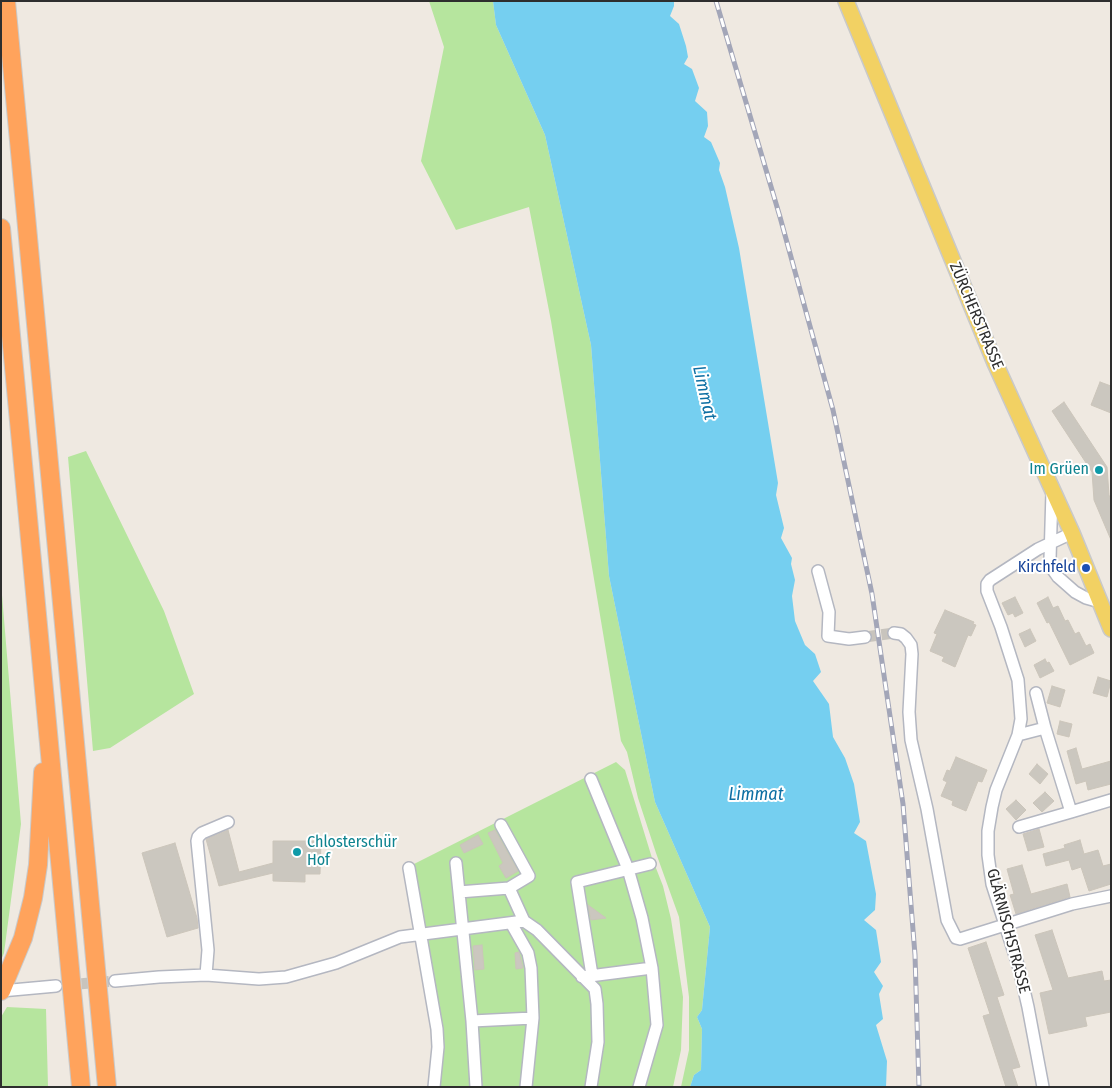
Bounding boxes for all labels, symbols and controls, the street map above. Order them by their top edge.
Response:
street label: ZÜRCHERSTRASSE [945,259,1007,373]
water label: Limmat [687,364,721,422]
place label: Im Grüen [1029,460,1089,480]
marker: Im Grüen [1093,464,1105,476]
place label: Kirchfeld [1018,558,1076,578]
marker: Kirchfeld [1080,562,1092,574]
water label: Limmat [728,784,784,806]
place label: Chlosterschür Hof [307,833,397,871]
marker: Chlosterschür Hof [291,846,303,858]
street label: GLÄRNISCHSTRASSE [982,867,1034,995]

